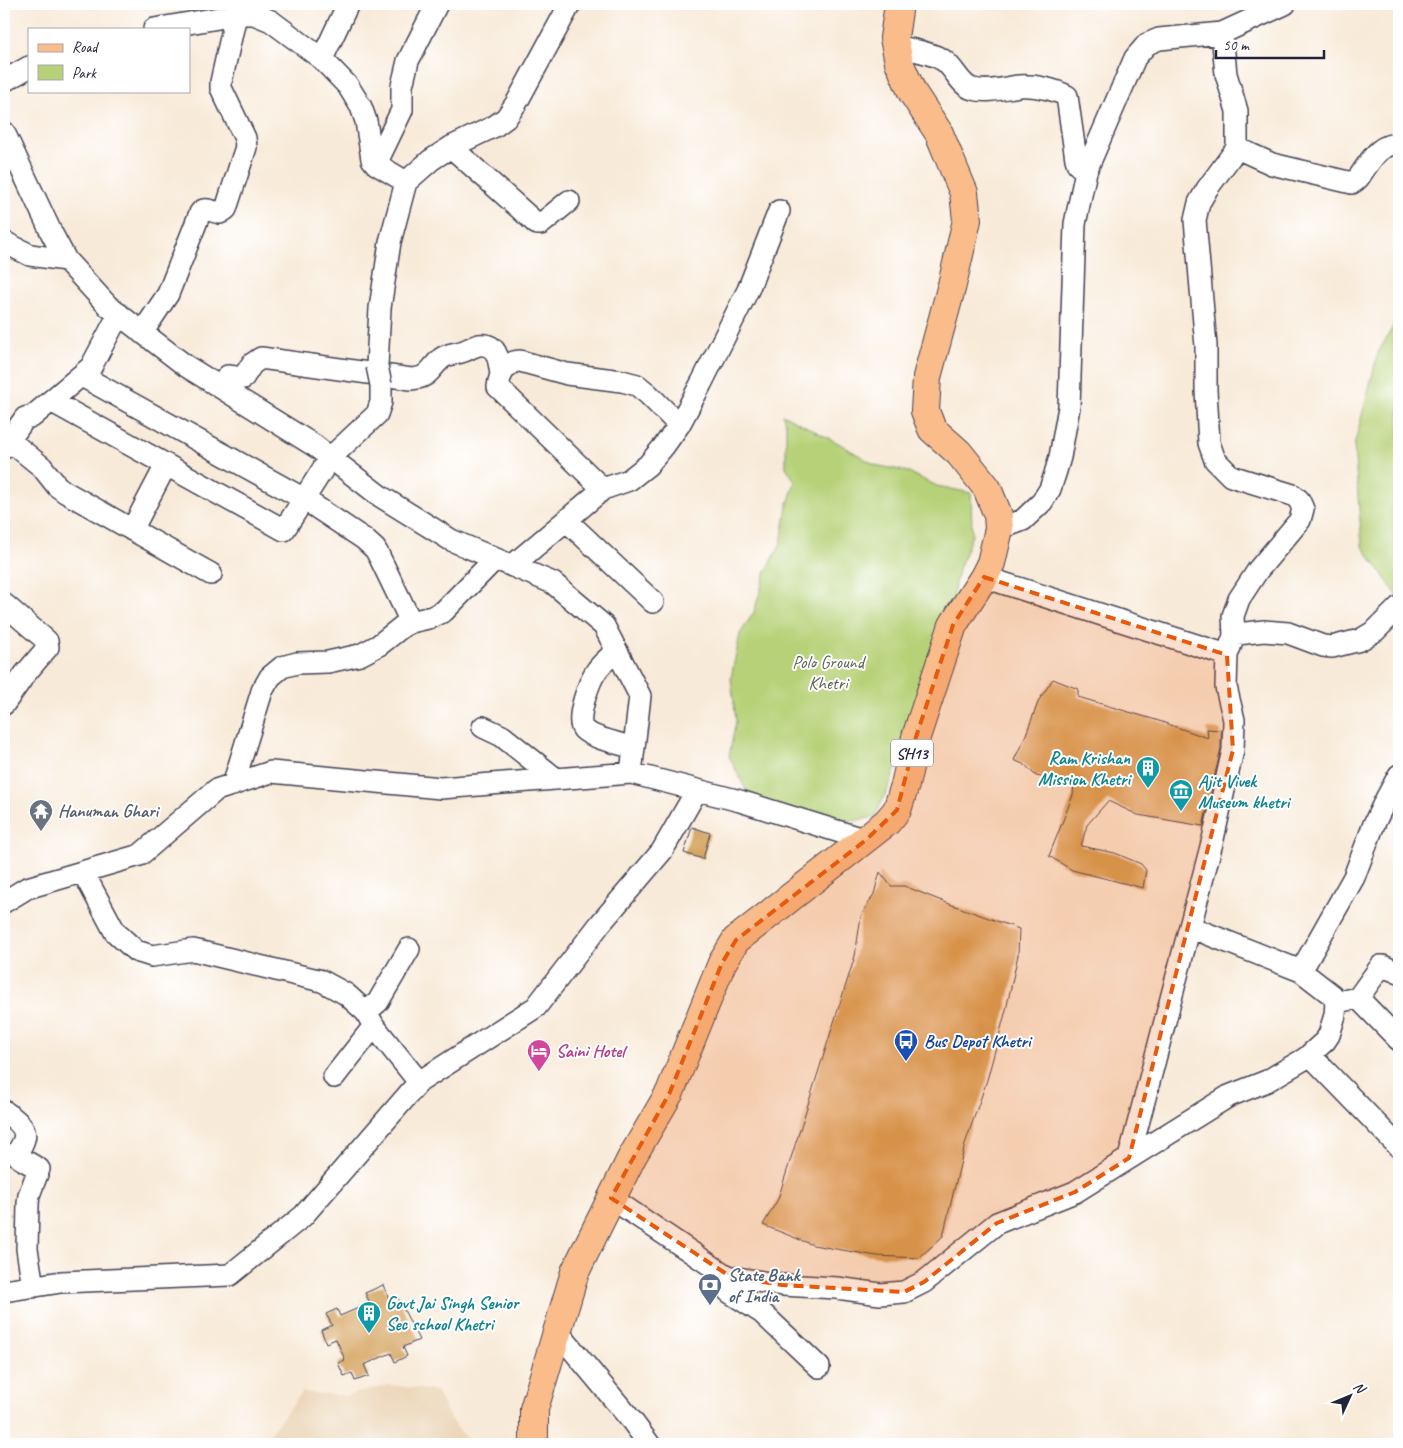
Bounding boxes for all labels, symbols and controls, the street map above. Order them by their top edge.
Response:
legend [28,28,190,92]
scale bar [1216,28,1323,60]
text: 50 m [1223,36,1250,55]
text: Road [72,38,99,57]
text: Park [72,64,97,83]
park label: Polo Ground Khetri [792,651,867,694]
road number: SH13 [891,740,933,766]
place label: Ram Krishan Mission Khetri [1038,747,1132,790]
building icon: Ram Krishan Mission Khetri [1135,755,1161,789]
place label: Ajit Vivek Museum khetri [1198,770,1292,813]
museum icon: Ajit Vivek Museum khetri [1168,778,1194,812]
temple icon: Hanuman Ghari [28,798,54,832]
place label: Hanuman Ghari [58,800,161,822]
bus stop icon: Bus Depot Khetri [893,1028,919,1062]
place label: Bus Depot Khetri [924,1030,1033,1052]
hotel icon: Saini Hotel [526,1038,552,1072]
place label: Saini Hotel [556,1040,628,1062]
place label: State Bank of India [728,1264,802,1307]
bank icon: State Bank of India [697,1272,723,1306]
place label: Govt Jai Singh Senior Sec school Khetri [386,1292,521,1335]
building icon: Govt Jai Singh Senior Sec school Khetri [356,1300,382,1334]
north arrow [1326,1370,1376,1420]
text: N [1350,1378,1370,1398]

